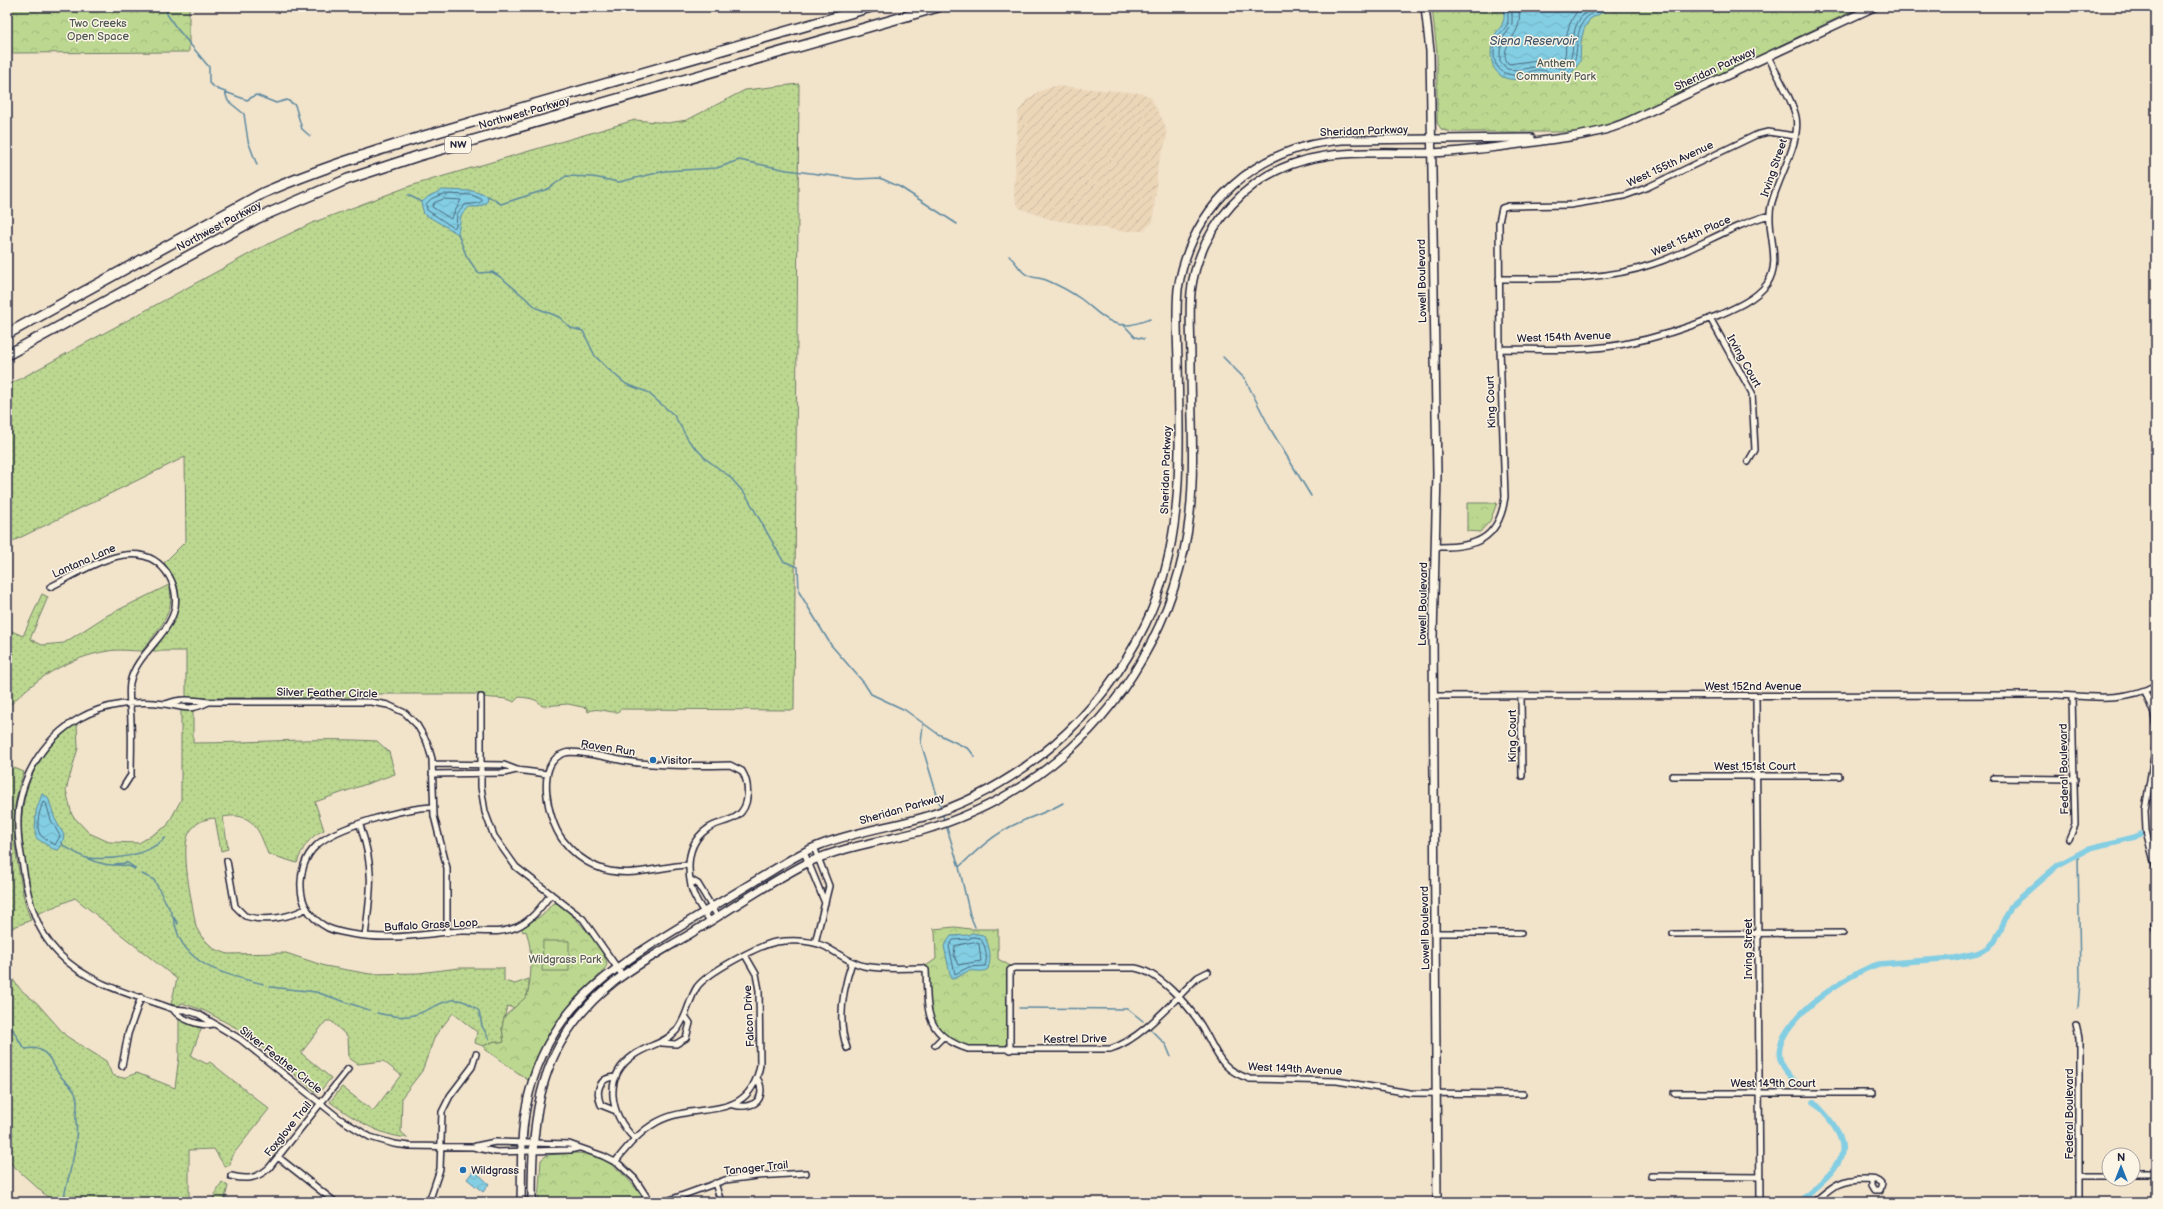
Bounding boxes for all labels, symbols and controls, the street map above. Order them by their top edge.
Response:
park label: Two Creeks Open Space [67,17,129,43]
water label: Siena Reservoir [1490,34,1578,49]
street label: Sheridan Parkway [1672,44,1758,94]
park label: Anthem Community Park [1516,57,1596,83]
street label: Northwest Parkway [477,94,571,132]
street label: Sheridan Parkway [1320,123,1408,139]
road number: NW [445,137,471,153]
street label: Irving Street [1758,137,1790,199]
street label: West 155th Avenue [1625,138,1716,190]
street label: Northwest Parkway [174,198,264,254]
street label: West 154th Place [1649,213,1733,259]
street label: Lowell Boulevard [1415,239,1429,323]
street label: West 154th Avenue [1517,329,1612,345]
street label: Irving Court [1724,332,1764,390]
street label: King Court [1484,375,1498,429]
street label: Sheridan Parkway [1158,426,1174,514]
street label: Lantana Lane [50,541,118,581]
street label: Lowell Boulevard [1416,562,1430,646]
street label: West 152nd Avenue [1704,680,1802,693]
street label: Silver Feather Circle [276,686,378,700]
street label: King Court [1506,709,1519,762]
street label: Federal Boulevard [2057,723,2071,815]
street label: Raven Run [580,737,636,759]
place label: Visitor [661,754,693,767]
marker: Visitor [648,755,658,765]
street label: West 151st Court [1714,760,1797,773]
street label: Sheridan Parkway [858,791,946,827]
street label: Lowell Boulevard [1418,886,1432,970]
street label: Buffalo Grass Loop [384,916,478,934]
street label: Irving Street [1742,918,1755,979]
park label: Wildgrass Park [528,953,602,966]
street label: Falcon Drive [741,984,757,1047]
street label: Silver Feather Circle [237,1024,325,1097]
street label: Kestrel Drive [1043,1032,1108,1046]
street label: West 149th Avenue [1248,1060,1343,1078]
street label: Federal Boulevard [2063,1068,2076,1160]
street label: West 149th Court [1730,1077,1816,1090]
street label: Foxglove Trail [262,1099,314,1159]
north arrow [2101,1147,2141,1187]
text: N [2117,1151,2125,1164]
street label: Tanager Trail [723,1158,789,1178]
place label: Wildgrass [471,1164,520,1177]
marker: Wildgrass [458,1165,468,1175]

